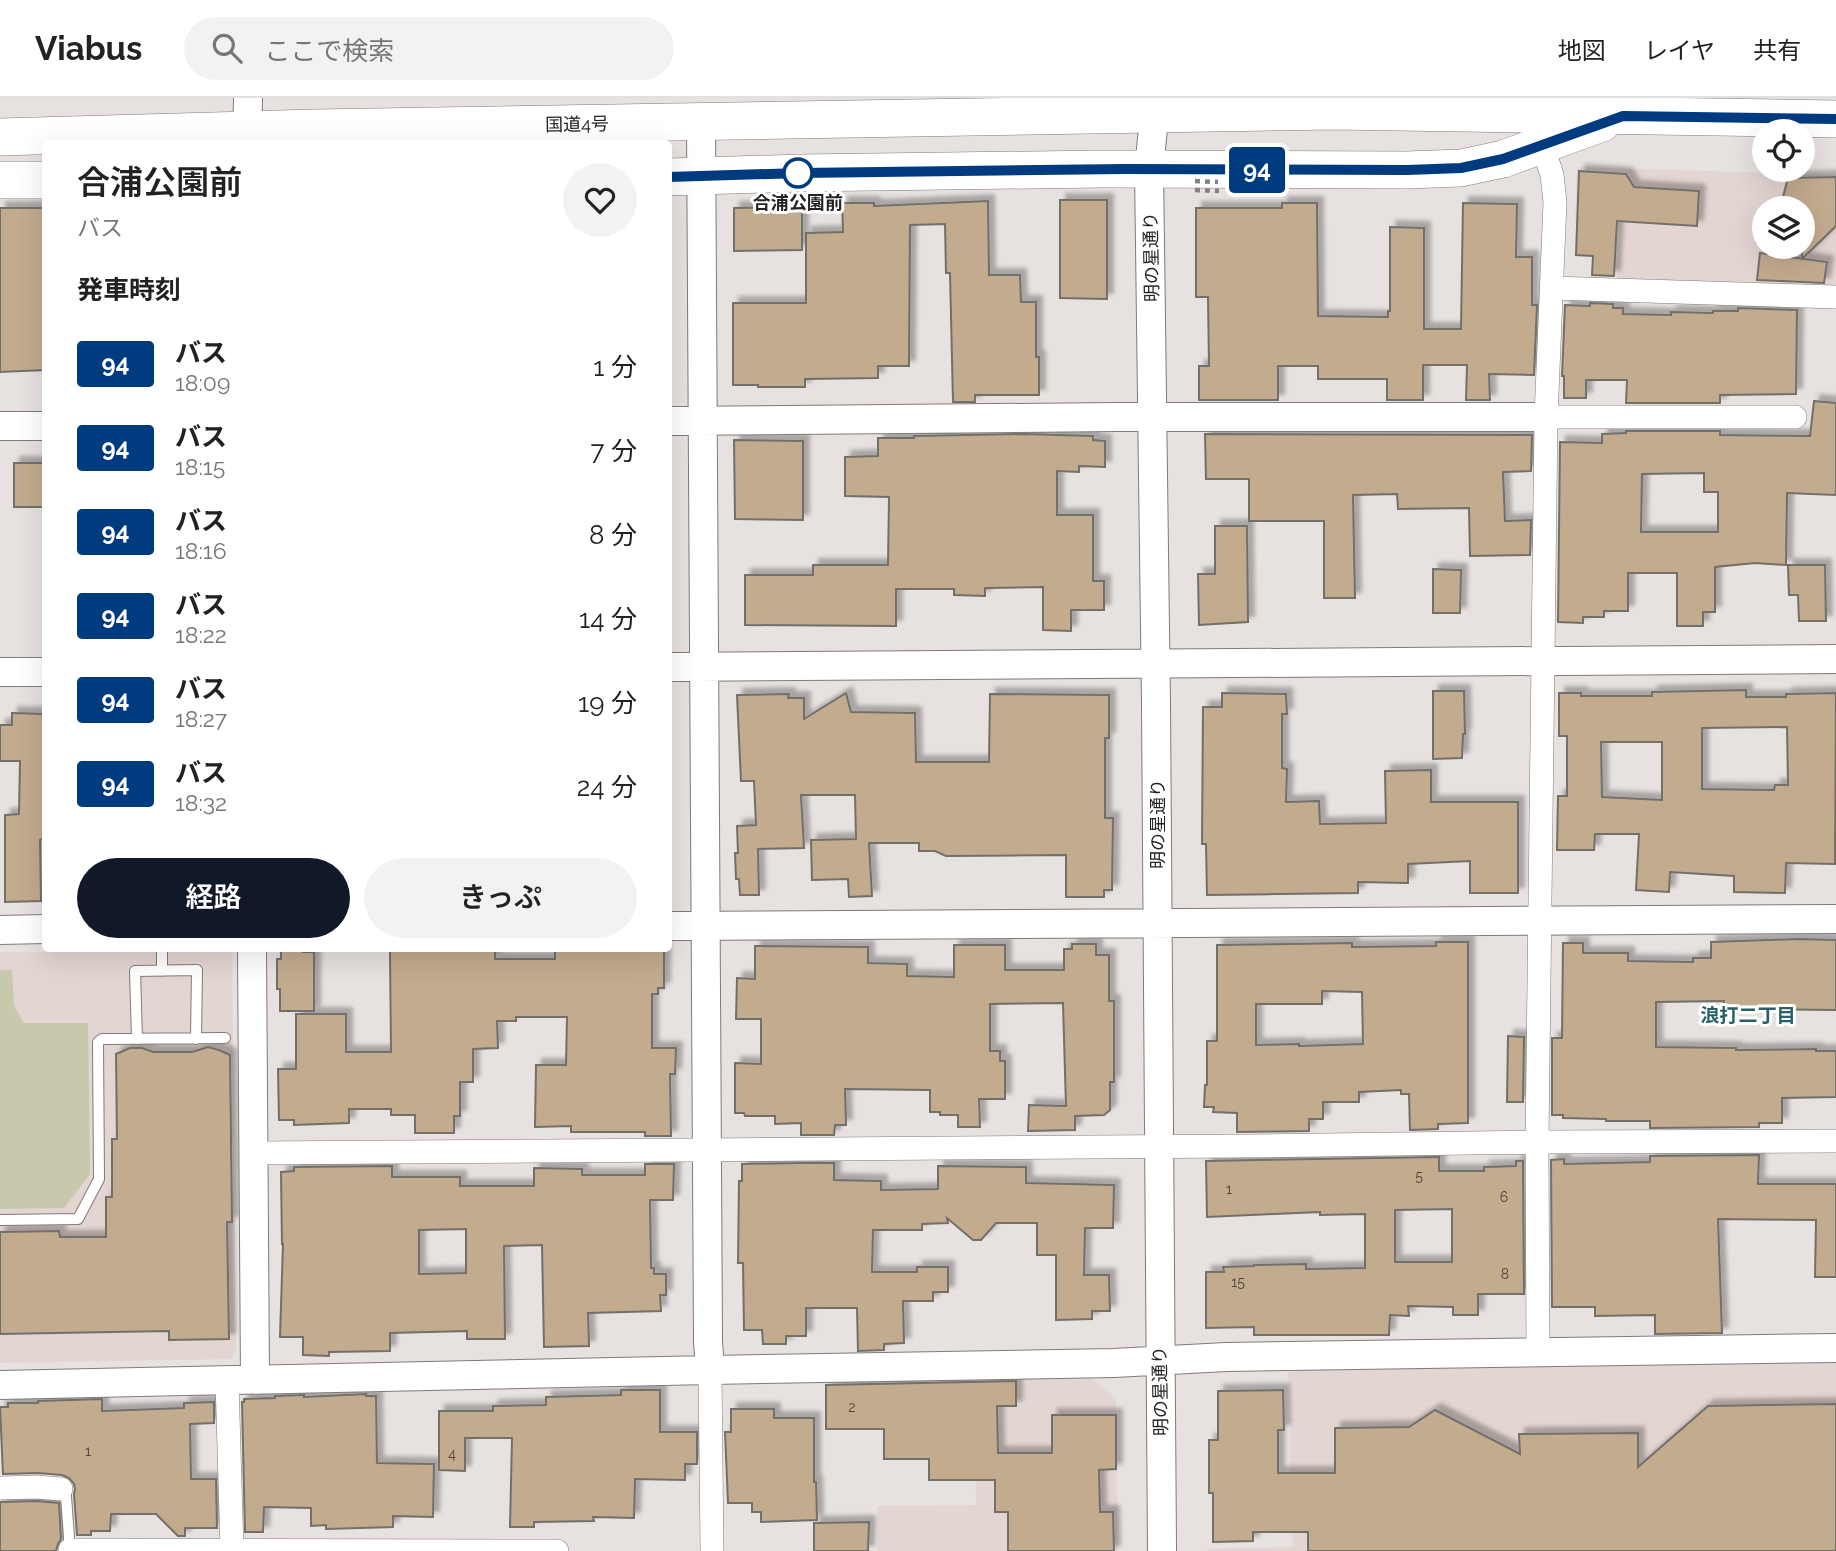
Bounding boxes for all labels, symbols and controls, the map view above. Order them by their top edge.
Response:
search box [184,17,674,80]
text: Viabus [35,29,142,68]
icon: search [208,29,246,67]
text: ここで検索 [264,36,394,66]
text: 地図 [1558,36,1606,65]
text: レイヤ [1644,36,1715,65]
text: 共有 [1753,36,1801,65]
street label: 国道4号 [545,113,609,135]
map controls [1752,119,1815,259]
button: locate [1752,119,1815,182]
line badge: 94 [1226,147,1288,193]
text: 94 [1243,155,1271,184]
marker: 合浦公園前 [783,158,813,188]
text: 合浦公園前 [77,163,242,202]
button: heart [563,163,637,237]
place label: 合浦公園前 [753,192,843,213]
button: layers [1752,196,1815,259]
street label: 明の星通り [1140,212,1162,302]
text: バス [77,214,123,241]
text: 発車時刻 [77,275,181,305]
text: バス [175,338,227,368]
text: 94 [102,349,129,378]
text: 1 分 [593,352,637,382]
text: 18:09 [175,369,230,396]
text: バス [175,422,227,452]
text: 94 [102,433,129,462]
text: 7 分 [590,436,637,466]
text: 18:15 [175,453,225,480]
text: バス [175,506,227,536]
text: 94 [102,517,129,546]
text: 8 分 [589,520,637,550]
text: 18:16 [175,537,227,564]
text: バス [175,590,227,620]
text: 94 [102,601,129,630]
text: 14 分 [579,604,637,634]
text: 18:22 [175,621,227,648]
text: バス [175,674,227,704]
text: 94 [102,685,129,714]
text: 19 分 [578,688,637,718]
text: 18:27 [175,705,227,732]
text: バス [175,758,227,788]
text: 94 [102,769,129,798]
text: 24 分 [577,772,637,802]
street label: 明の星通り [1147,779,1168,869]
text: 18:32 [175,789,227,816]
button: 経路 [77,858,350,938]
button: きっぷ [364,858,637,938]
district label: 浪打二丁目 [1700,1004,1796,1026]
house number: 5 [1415,1168,1423,1184]
house number: 1 [1226,1181,1232,1197]
house number: 6 [1500,1189,1508,1205]
house number: 8 [1501,1266,1509,1282]
house number: 15 [1231,1274,1245,1290]
street label: 明の星通り [1149,1346,1171,1436]
house number: 2 [848,1399,856,1415]
house number: 1 [85,1443,91,1459]
house number: 4 [448,1446,456,1462]

